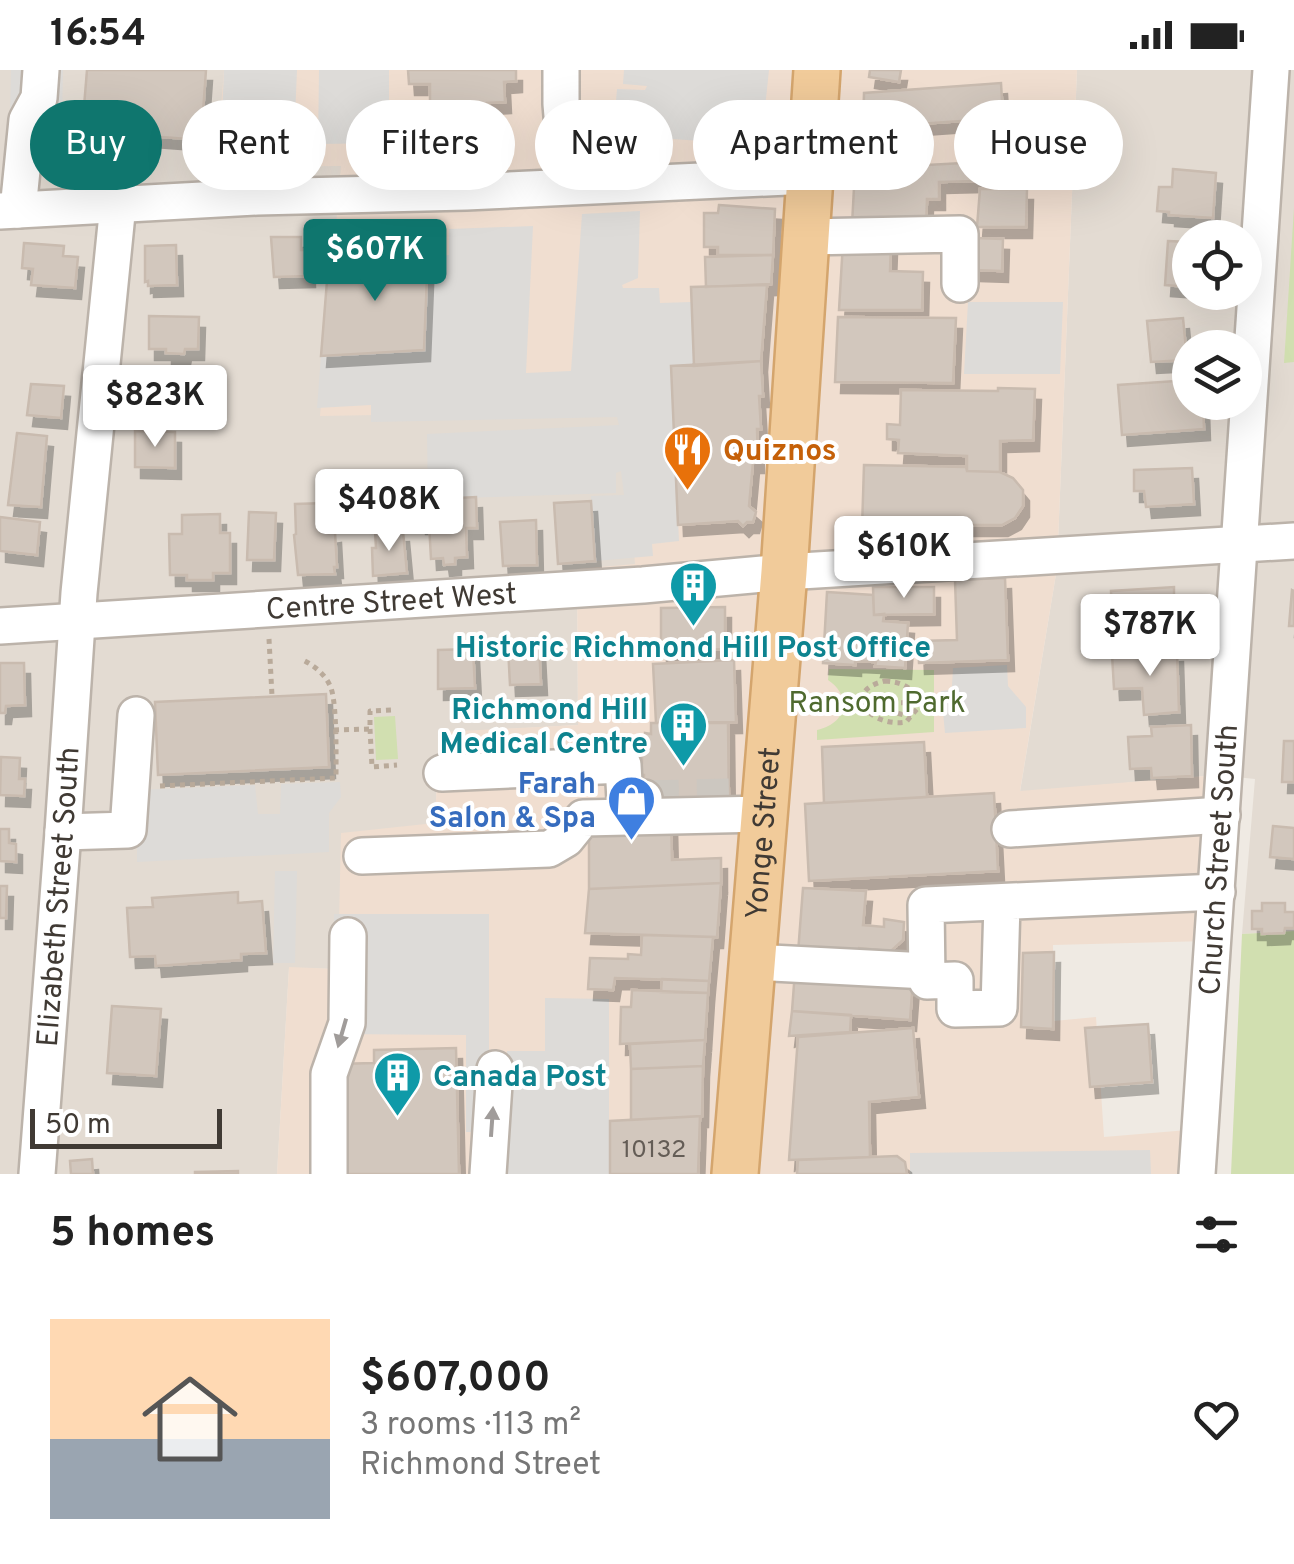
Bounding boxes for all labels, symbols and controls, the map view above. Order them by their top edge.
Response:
text: 16:54 [50,11,146,60]
chip: Buy [30,100,162,190]
chip: Rent [182,100,326,190]
chip: Filters [346,100,515,190]
chip: New [535,100,673,190]
chip: Apartment [693,100,934,190]
chip: House [954,100,1123,190]
pin: $607K [305,219,445,304]
map controls [1172,220,1262,420]
button: locate [1172,220,1262,310]
text: $607K [325,231,425,271]
button: layers [1172,330,1262,420]
pin: $823K [85,365,225,450]
text: $823K [105,377,205,417]
restaurant icon: Quiznos [662,424,714,492]
place label: Quiznos [723,434,837,471]
pin: $408K [319,469,459,554]
text: $408K [337,481,441,521]
pin: $610K [834,516,974,601]
text: $610K [856,528,952,568]
building icon: Historic Richmond Hill Post Office [667,560,719,628]
street label: Centre Street West [265,577,518,630]
pin: $787K [1080,594,1220,679]
text: $787K [1103,606,1197,646]
place label: Historic Richmond Hill Post Office [455,631,931,668]
park label: Ransom Park [788,686,966,723]
place label: Richmond Hill Medical Centre [439,693,648,764]
building icon: Richmond Hill Medical Centre [657,700,709,768]
street label: Church Street South [1193,723,1248,997]
street label: Elizabeth Street South [31,746,90,1048]
street label: Yonge Street [740,746,791,921]
place label: Farah Salon & Spa [429,767,596,838]
shop icon: Farah Salon & Spa [605,774,657,842]
one-way arrow [334,1017,350,1048]
building icon: Canada Post [372,1050,424,1118]
place label: Canada Post [433,1060,607,1097]
scale bar [30,1104,222,1148]
one-way arrow [484,1105,500,1137]
text: 50 m [45,1108,111,1144]
house number: 10132 [622,1135,686,1167]
icon: filters [1189,1207,1244,1262]
text: 5 homes [50,1208,215,1261]
text: $607,000 [360,1353,551,1406]
icon: home [130,1359,250,1479]
icon: heart [1189,1392,1244,1447]
text: 3 rooms · 113 m² [360,1406,581,1446]
text: Richmond Street [360,1446,601,1486]

